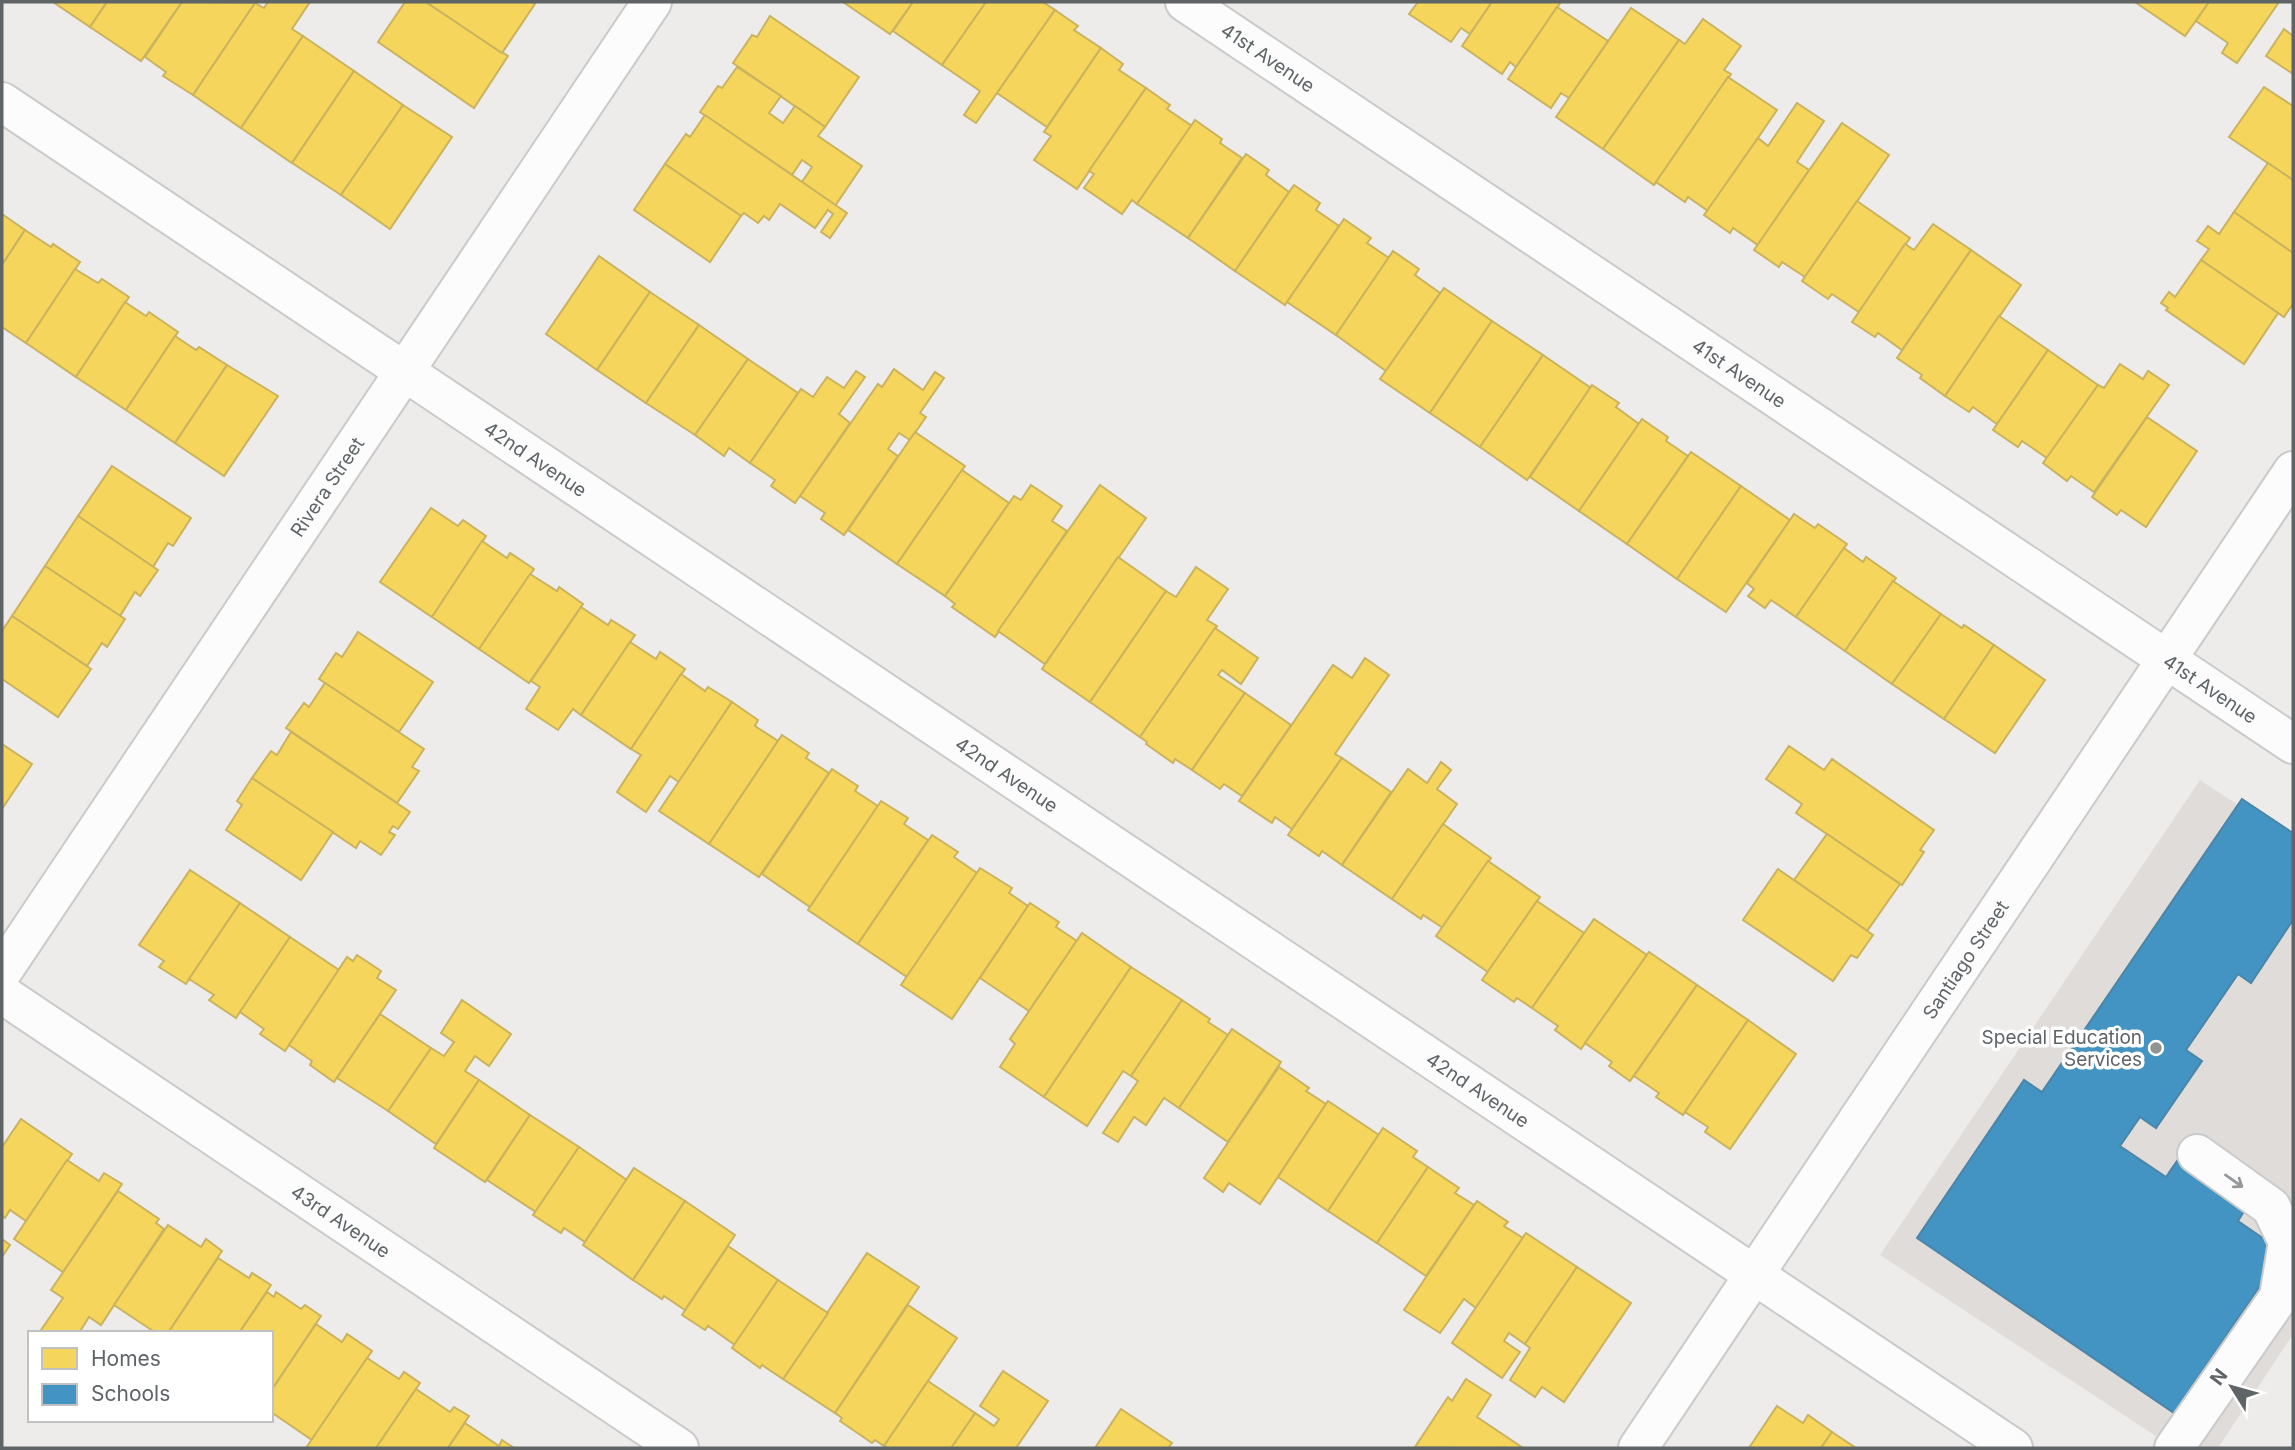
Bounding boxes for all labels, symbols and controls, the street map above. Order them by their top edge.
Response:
street label: 41st Avenue [1217,18,1319,97]
street label: 41st Avenue [1688,334,1790,413]
street label: 42nd Avenue [480,416,591,502]
street label: Rivera Street [286,433,369,541]
street label: 41st Avenue [2159,649,2262,728]
street label: 42nd Avenue [951,732,1063,817]
street label: Santiago Street [1918,896,2013,1023]
place label: Special Education Services [1982,1026,2142,1071]
marker: Special Education Services [2148,1040,2164,1056]
street label: 42nd Avenue [1422,1047,1534,1132]
one-way arrow [2224,1174,2243,1188]
street label: 43rd Avenue [287,1180,395,1263]
legend [28,1331,273,1422]
text: Homes [91,1346,161,1371]
north arrow [2197,1352,2267,1422]
text: N [2205,1364,2232,1390]
text: Schools [91,1381,170,1406]

